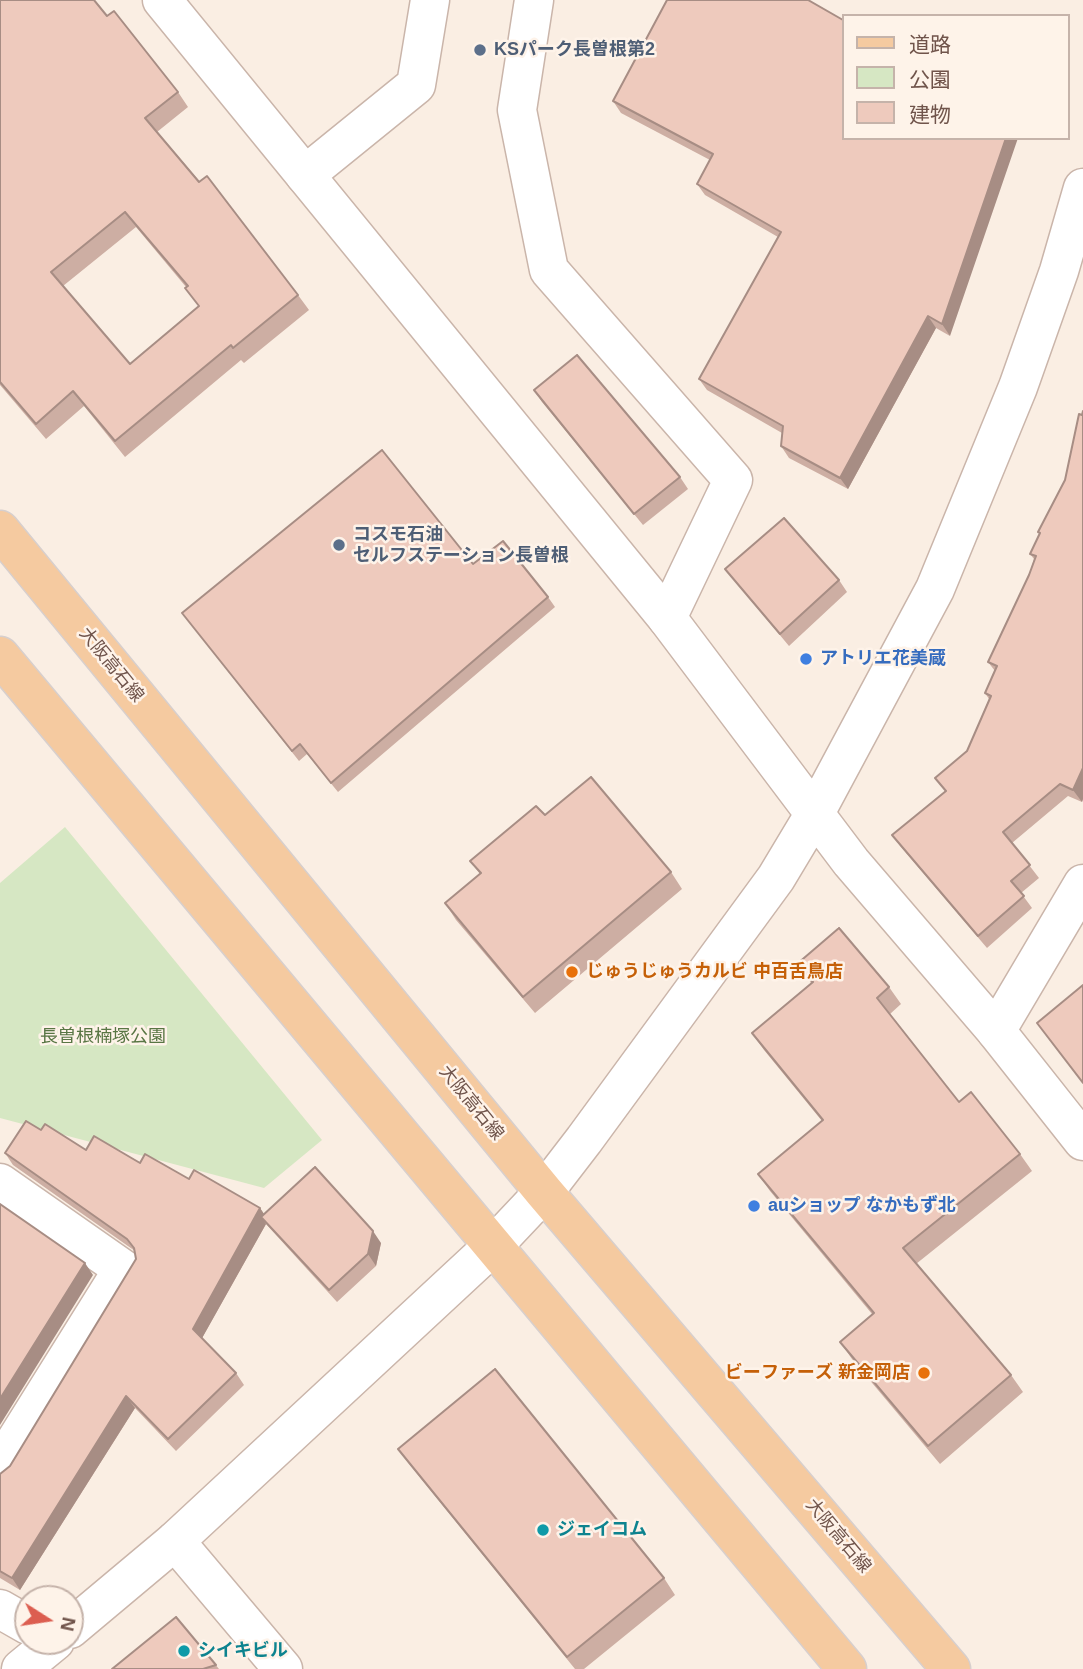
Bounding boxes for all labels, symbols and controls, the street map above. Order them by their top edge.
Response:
legend [842,14,1069,140]
text: 道路 [909,33,951,56]
place label: KSパーク長曽根第2 [494,39,655,61]
marker: KSパーク長曽根第2 [472,42,488,58]
text: 公園 [909,68,951,91]
text: 建物 [909,103,951,126]
place label: コスモ石油 セルフステーション長曽根 [353,524,569,566]
marker: コスモ石油 セルフステーション長曽根 [331,537,347,553]
street label: 大阪高石線 [74,623,148,707]
place label: アトリエ花美蔵 [820,648,946,670]
marker: アトリエ花美蔵 [798,651,814,667]
place label: じゅうじゅうカルビ 中百舌鳥店 [586,961,843,983]
marker: じゅうじゅうカルビ 中百舌鳥店 [564,964,580,980]
park label: 長曽根楠塚公園 [40,1026,166,1048]
street label: 大阪高石線 [434,1061,508,1145]
place label: auショップ なかもず北 [768,1195,956,1217]
marker: auショップ なかもず北 [746,1198,762,1214]
place label: ビーファーズ 新金岡店 [725,1362,910,1384]
marker: ビーファーズ 新金岡店 [916,1365,932,1381]
street label: 大阪高石線 [801,1495,875,1577]
place label: ジェイコム [557,1519,647,1541]
marker: ジェイコム [535,1522,551,1538]
north arrow [14,1585,84,1655]
text: N [56,1615,80,1633]
place label: シイキビル [198,1640,288,1662]
marker: シイキビル [176,1643,192,1659]

